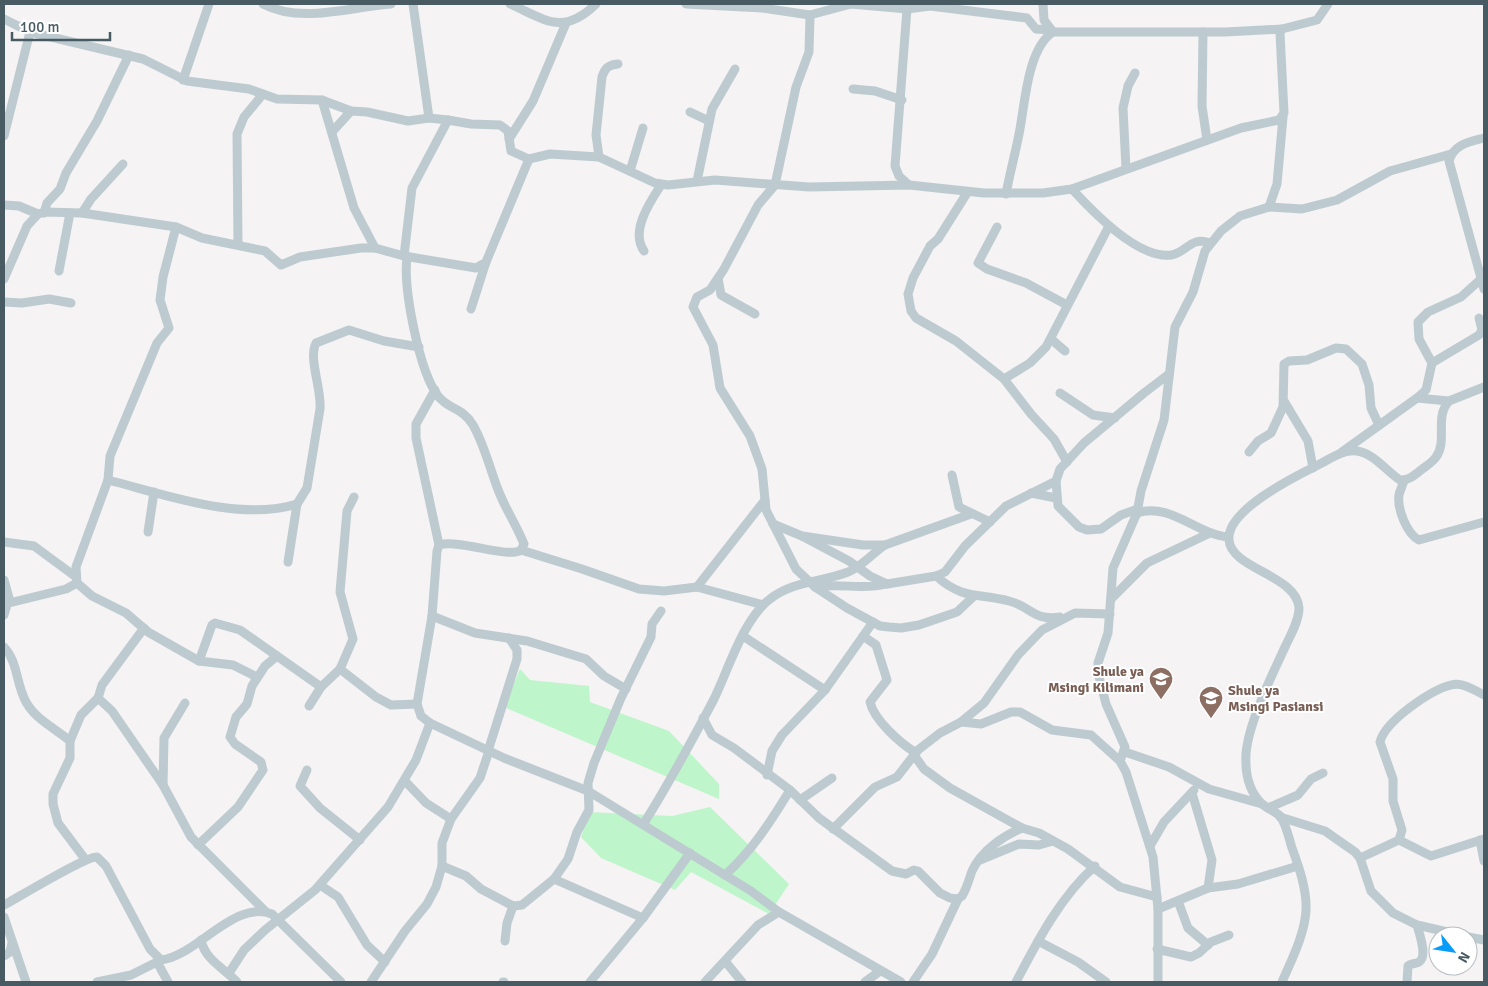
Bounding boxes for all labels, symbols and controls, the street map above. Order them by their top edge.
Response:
scale bar [12,10,110,42]
text: 100 m [20,18,60,36]
place label: Shule ya Msingi Kilimani [1048,663,1144,696]
school or university icon: Shule ya Msingi Kilimani [1148,666,1174,700]
place label: Shule ya Msingi Pasiansi [1228,682,1323,715]
school or university icon: Shule ya Msingi Pasiansi [1198,685,1224,719]
north arrow [1428,926,1478,976]
text: N [1454,949,1474,966]

